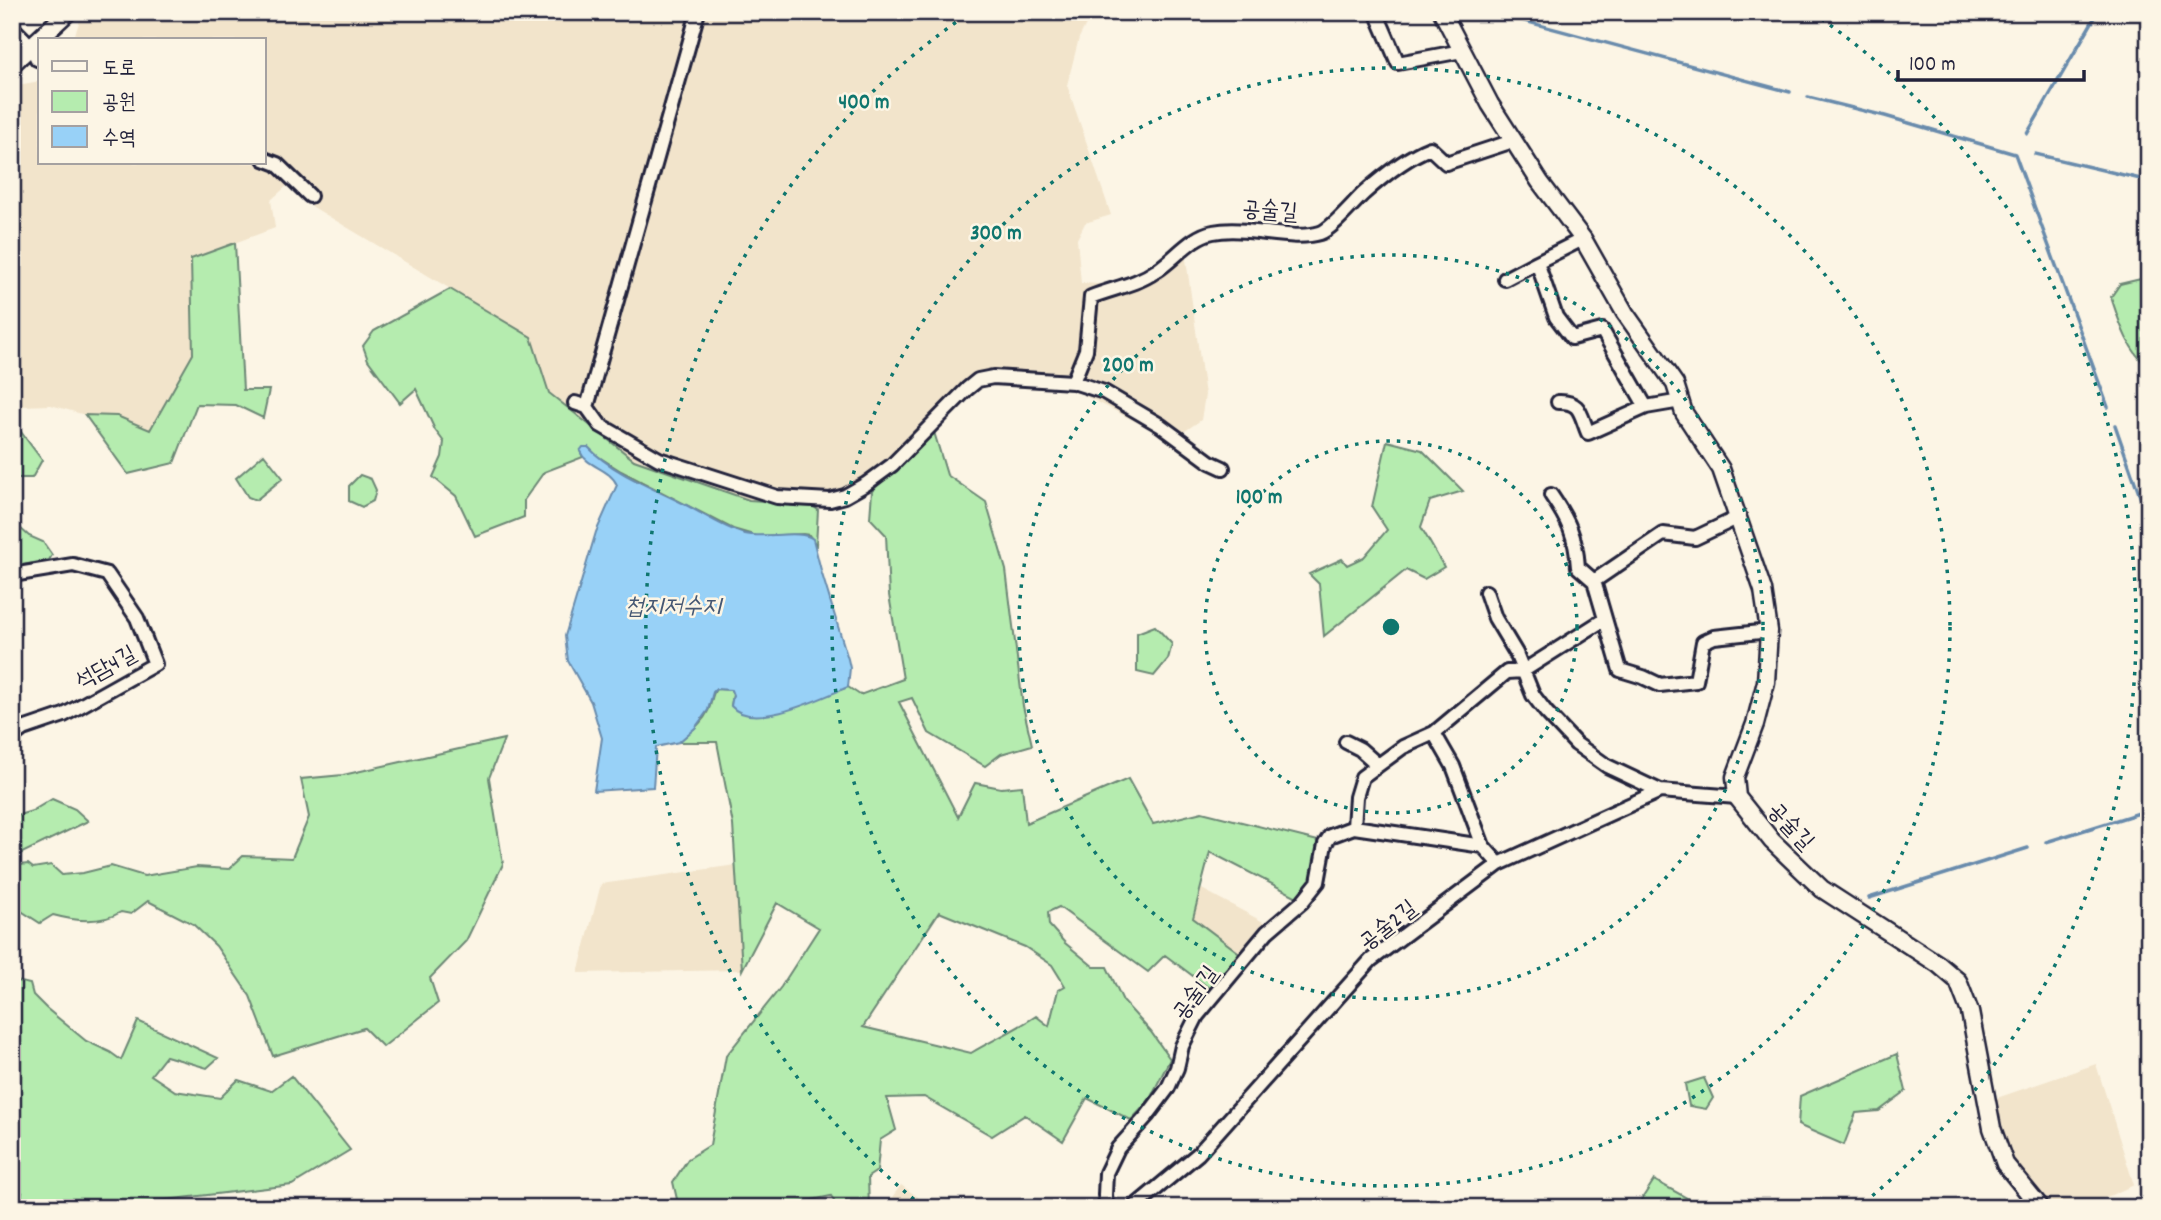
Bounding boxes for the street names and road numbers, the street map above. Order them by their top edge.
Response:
street label: 공술길 [1241,194,1299,231]
street label: 석담4길 [70,639,143,699]
street label: 공술길 [1758,796,1820,859]
street label: 공술2길 [1353,894,1425,960]
street label: 공술1길 [1166,960,1228,1028]

